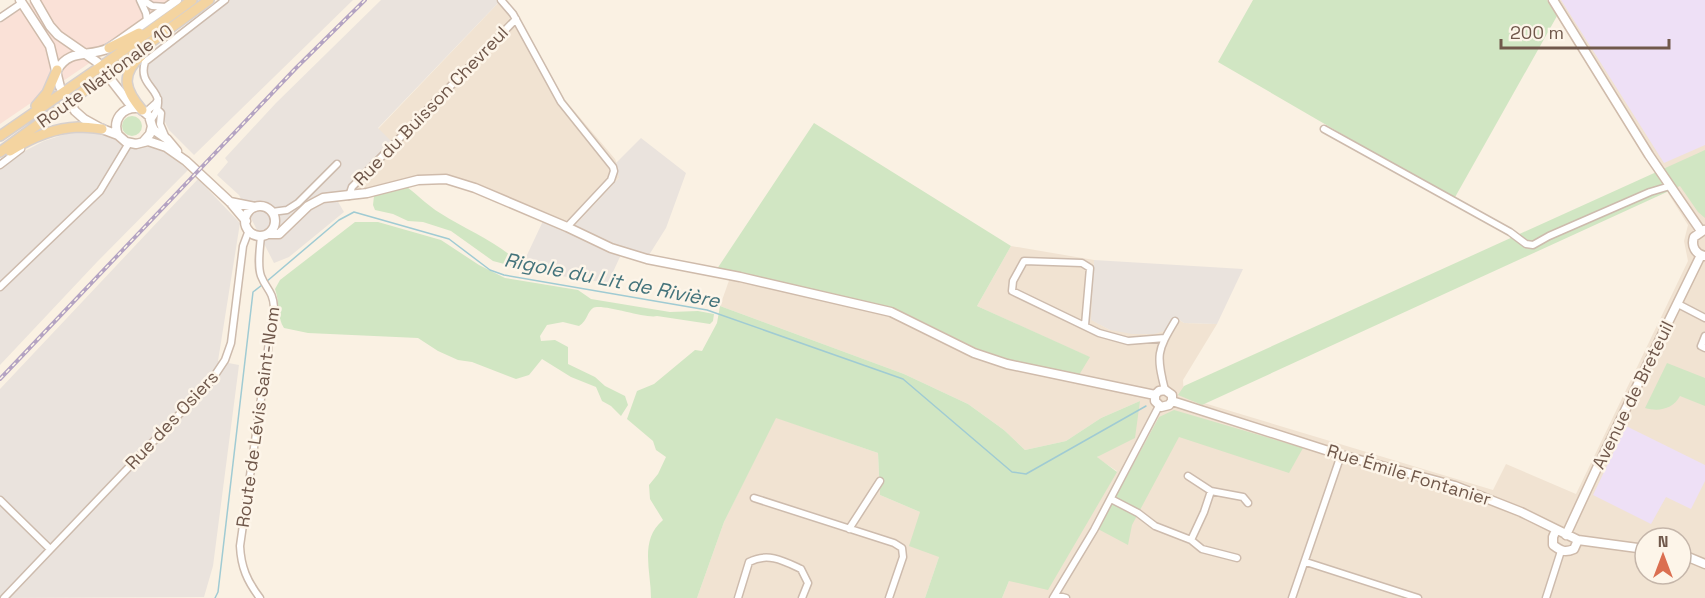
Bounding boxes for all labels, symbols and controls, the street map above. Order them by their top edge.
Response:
scale bar [1501,12,1669,50]
street label: Route Nationale 10 [32,19,177,133]
street label: Rue du Buisson Chevreul [348,21,513,190]
text: 200 m [1510,21,1564,44]
water label: Rigole du Lit de Rivière [502,246,723,314]
street label: Route de Lévis Saint-Nom [231,305,284,529]
street label: Avenue de Breteuil [1587,317,1678,473]
street label: Rue des Osiers [120,365,223,474]
street label: Rue Émile Fontanier [1324,439,1494,510]
north arrow [1633,526,1693,586]
text: N [1658,531,1668,552]

